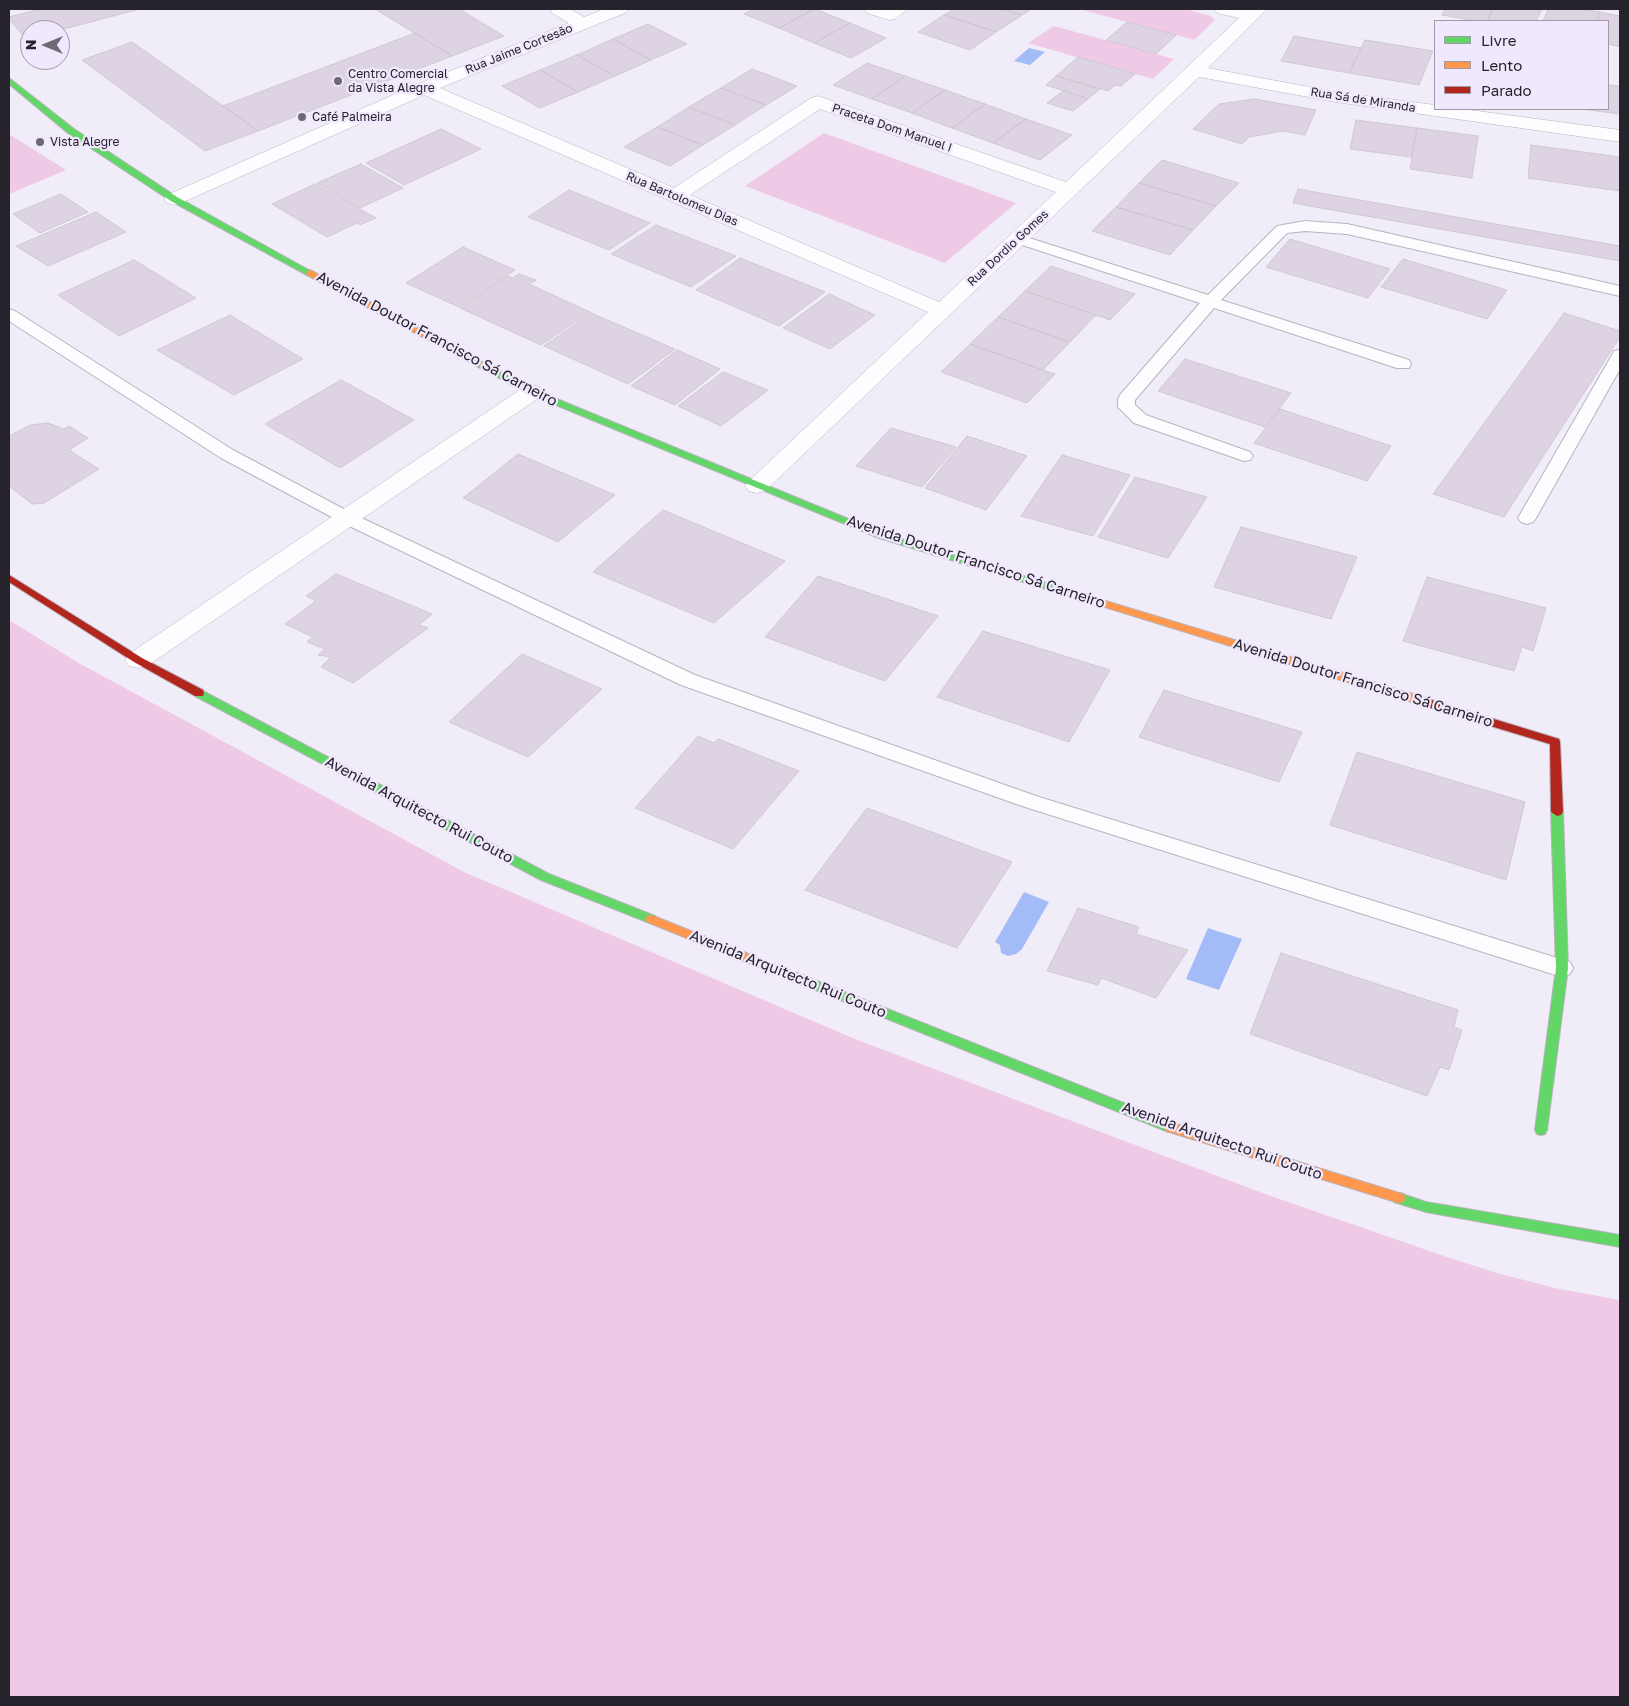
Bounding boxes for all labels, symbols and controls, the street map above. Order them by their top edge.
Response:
north arrow [20,20,70,70]
legend [1434,20,1609,110]
street label: Rua Jaime Cortesão [463,21,575,77]
text: Livre [1481,31,1516,49]
text: N [22,40,39,50]
text: Lento [1481,56,1522,74]
place label: Centro Comercial da Vista Alegre [348,67,448,95]
marker: Centro Comercial da Vista Alegre [332,75,344,87]
text: Parado [1481,81,1532,99]
street label: Rua Sá de Miranda [1309,85,1417,115]
street label: Praceta Dom Manuel I [830,101,954,155]
place label: Café Palmeira [312,110,392,124]
marker: Café Palmeira [296,111,308,123]
place label: Vista Alegre [50,135,120,149]
marker: Vista Alegre [34,136,46,148]
street label: Rua Bartolomeu Dias [624,169,740,229]
street label: Rua Dordio Gomes [965,207,1051,289]
street label: Avenida Doutor Francisco Sá Carneiro [313,268,561,410]
street label: Avenida Doutor Francisco Sá Carneiro [845,512,1107,612]
street label: Avenida Doutor Francisco Sá Carneiro [1231,635,1495,731]
street label: Avenida Arquitecto Rui Couto [322,753,516,867]
street label: Avenida Arquitecto Rui Couto [687,926,889,1022]
street label: Avenida Arquitecto Rui Couto [1120,1098,1324,1184]

